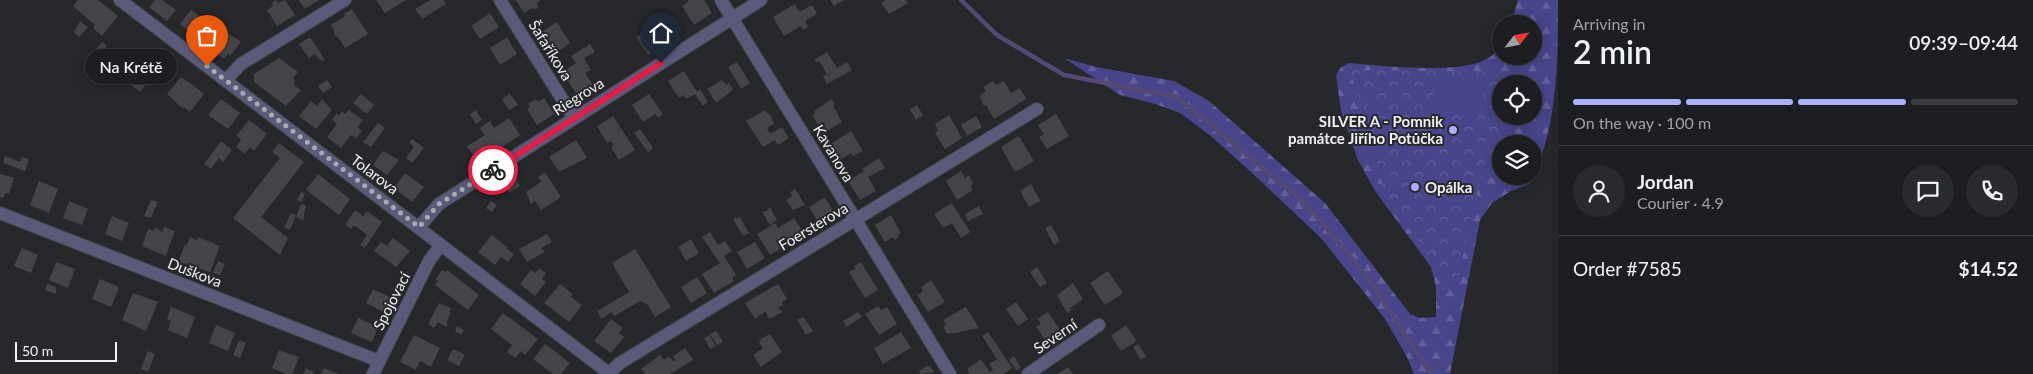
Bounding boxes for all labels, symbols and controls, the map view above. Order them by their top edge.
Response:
pin [640,12,682,63]
text: Arriving in [1573,14,1646,33]
pin [186,15,228,66]
north arrow [1492,15,1542,65]
map controls [1492,15,1542,185]
street label: Šafaříkova [525,16,577,84]
icon: home [647,19,675,47]
icon: bag [193,22,221,50]
text: 09:39–09:44 [1909,31,2018,54]
text: 2 min [1573,32,1652,71]
callout: Na Krétě [84,48,177,84]
text: Na Krétě [99,57,163,76]
street label: Riegrova [549,73,607,119]
button: locate [1492,75,1542,125]
place label: SILVER A - Pomnik památce Jiřího Potůčka [1288,112,1444,147]
text: On the way · 100 m [1573,113,1711,132]
street label: Kavanova [810,121,858,185]
marker: SILVER A - Pomnik památce Jiřího Potůčka [1447,124,1459,136]
button: layers [1492,135,1542,185]
courier [468,145,518,195]
street label: Tolarova [348,150,402,198]
icon: bike [479,156,507,184]
button: person [1573,165,1625,217]
button: chat [1902,165,1954,217]
button: phone [1966,165,2018,217]
text: Jordan [1637,170,1694,193]
place label: Opálka [1425,178,1472,196]
marker: Opálka [1409,181,1421,193]
text: Courier · 4.9 [1637,193,1724,212]
street label: Foersterova [775,198,851,254]
street label: Duškova [165,253,225,291]
text: Order #7585 [1573,257,1682,280]
text: $14.52 [1958,257,2018,280]
street label: Spojovací [369,268,414,333]
street label: Severní [1030,314,1081,357]
scale bar [15,339,118,362]
text: 50 m [22,342,53,359]

